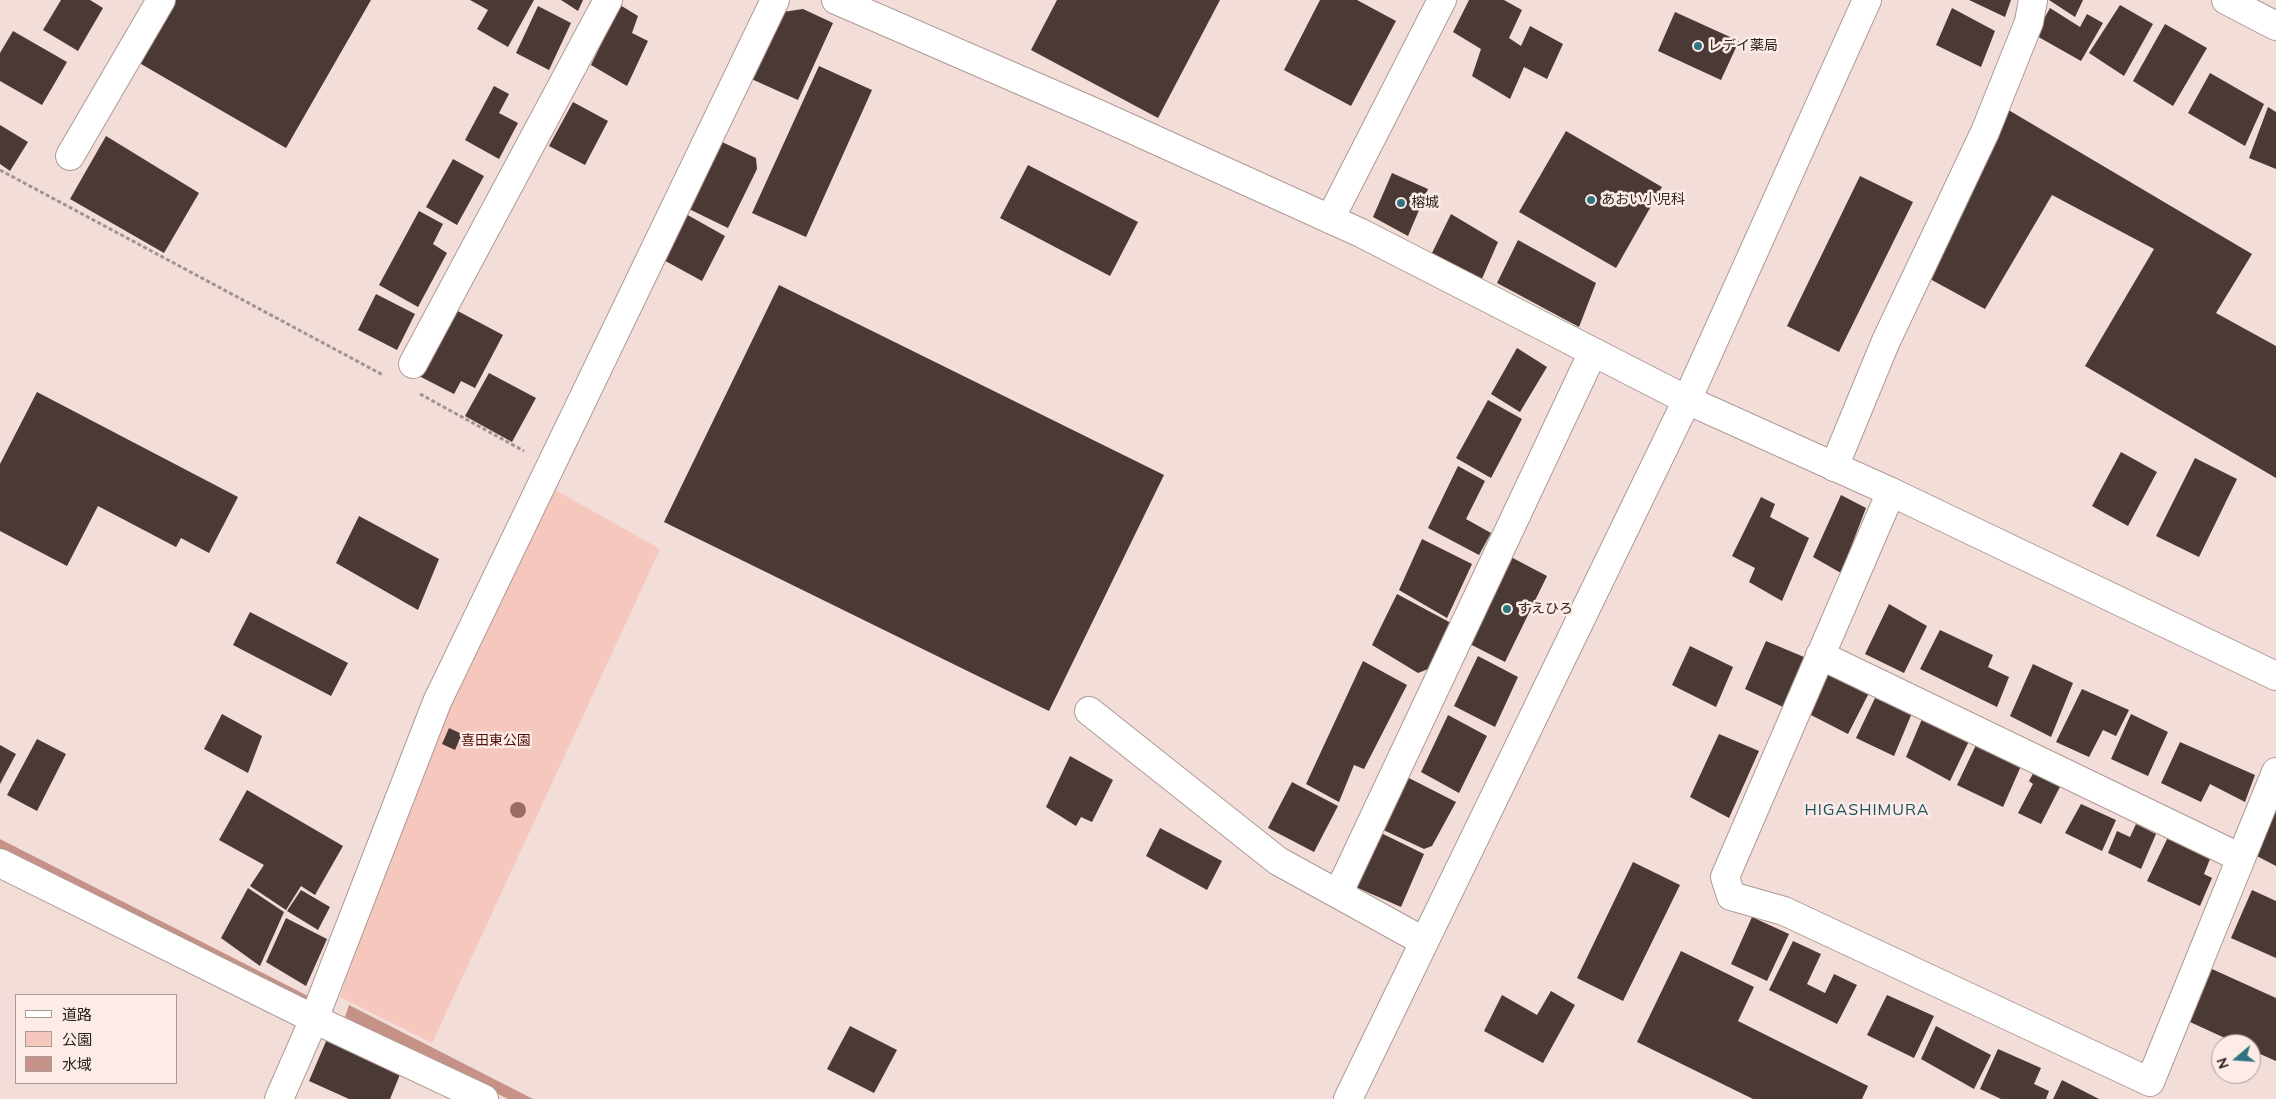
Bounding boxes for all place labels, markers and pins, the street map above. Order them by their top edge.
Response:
place label: レデイ薬局 [1708,38,1778,54]
marker: レデイ薬局 [1692,40,1704,52]
place label: あおい小児科 [1601,192,1685,208]
marker: あおい小児科 [1585,194,1597,206]
place label: 榕城 [1411,195,1439,211]
marker: 榕城 [1395,197,1407,209]
place label: すえひろ [1517,601,1573,617]
marker: すえひろ [1501,603,1513,615]

